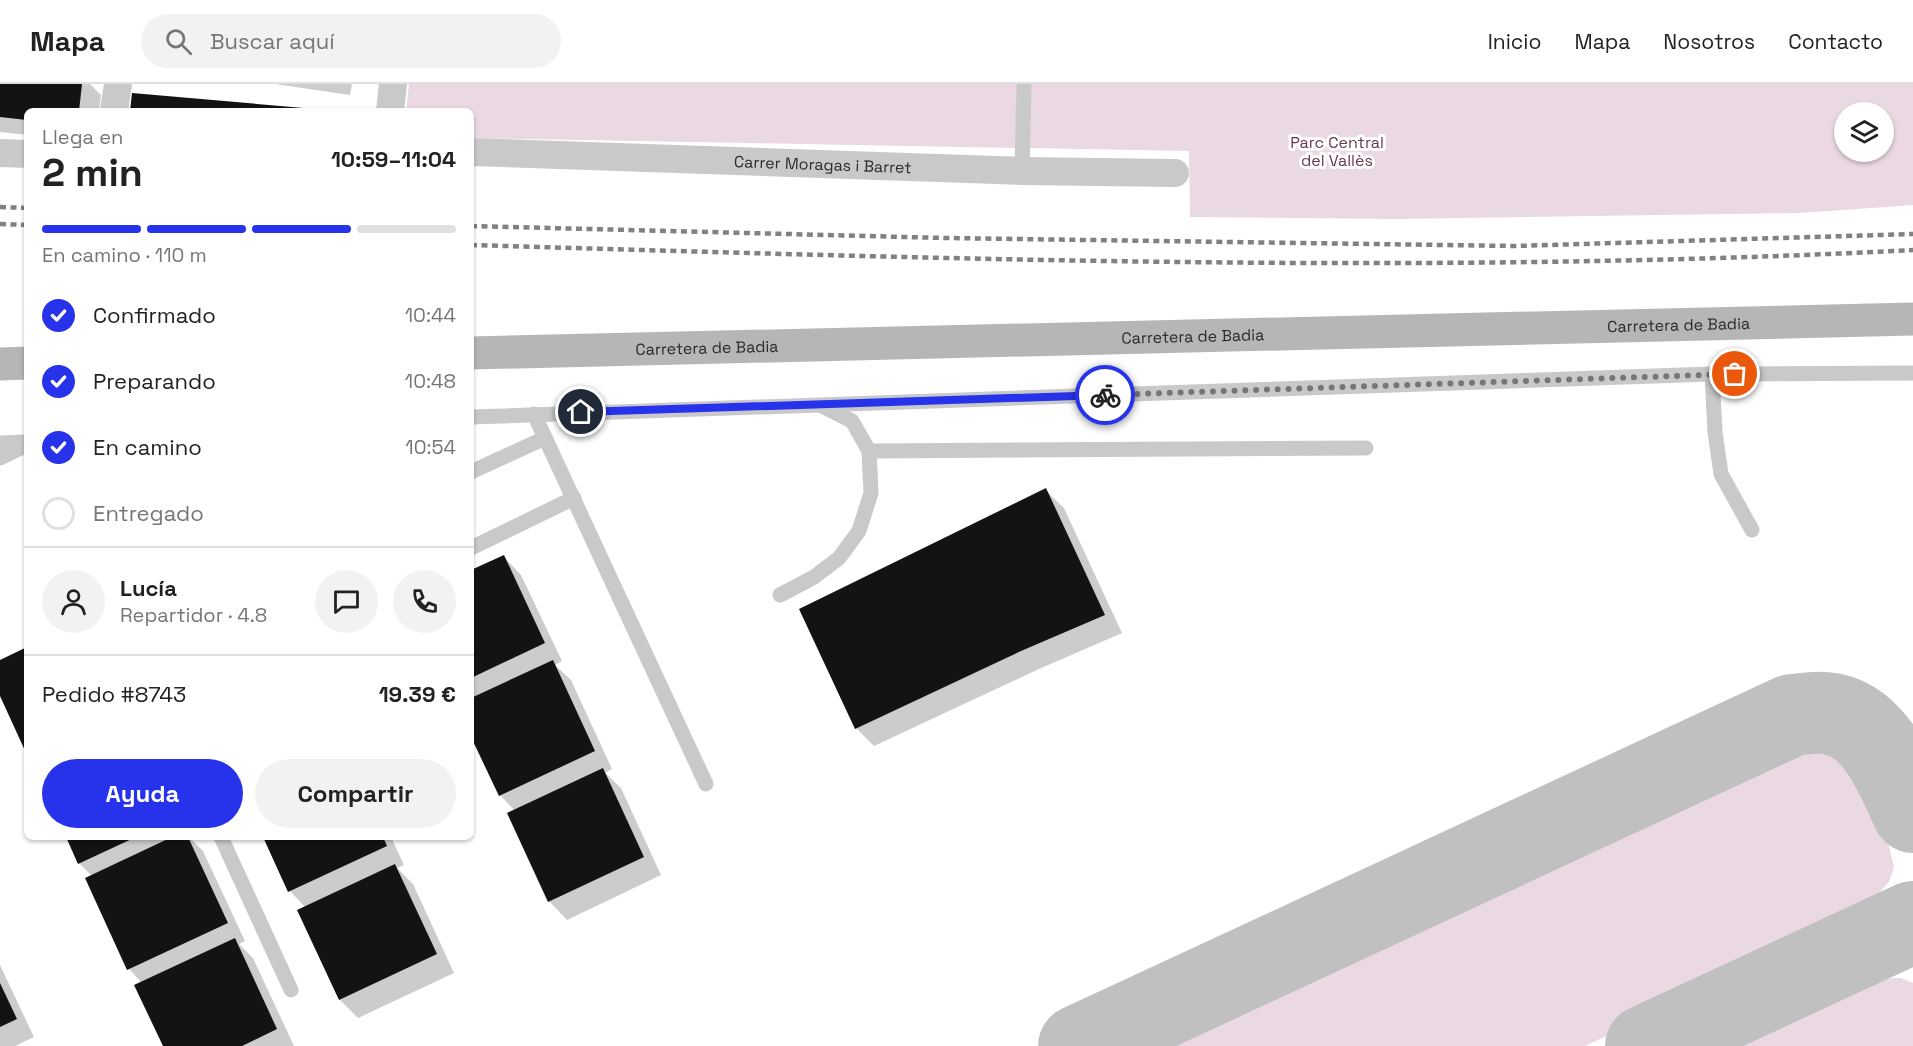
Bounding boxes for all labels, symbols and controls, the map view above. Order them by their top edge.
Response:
search box [141,14,561,68]
text: Mapa [30,23,105,59]
icon: search [162,25,195,58]
text: Buscar aquí [210,27,335,55]
text: Inicio [1488,28,1542,55]
text: Mapa [1575,28,1630,55]
text: Nosotros [1663,28,1755,55]
text: Contacto [1788,28,1883,55]
map controls [1834,102,1894,162]
button: layers [1834,102,1894,162]
text: Llega en [42,124,123,150]
park label: Parc Central del Vallès [1290,132,1384,171]
text: 10:59–11:04 [331,145,456,173]
text: 2 min [42,148,143,197]
street label: Carrer Moragas i Barret [734,151,912,178]
text: En camino · 110 m [42,242,207,268]
icon: check [42,299,75,332]
text: Confirmado [93,301,216,329]
text: 10:44 [405,302,456,328]
street label: Carretera de Badia [1607,313,1750,337]
street label: Carretera de Badia [1121,324,1265,349]
street label: Carretera de Badia [635,336,779,360]
pin [1709,348,1760,399]
icon: bag [1718,357,1751,390]
icon: check [42,365,75,398]
courier [1075,365,1135,425]
text: Preparando [93,367,216,395]
text: 10:48 [405,368,456,394]
icon: bike [1089,379,1122,412]
pin [555,386,606,437]
icon: home [564,395,597,428]
icon: check [42,431,75,464]
text: En camino [93,433,202,461]
text: 10:54 [405,434,456,460]
text: Entregado [93,499,204,527]
button: person [42,570,105,633]
button: chat [315,570,378,633]
button: phone [393,570,456,633]
text: Lucía [120,574,177,602]
text: Repartidor · 4.8 [120,602,267,628]
text: Pedido #8743 [42,680,186,708]
text: 19.39 € [379,680,456,708]
button: Ayuda [42,759,243,828]
button: Compartir [255,759,456,828]

